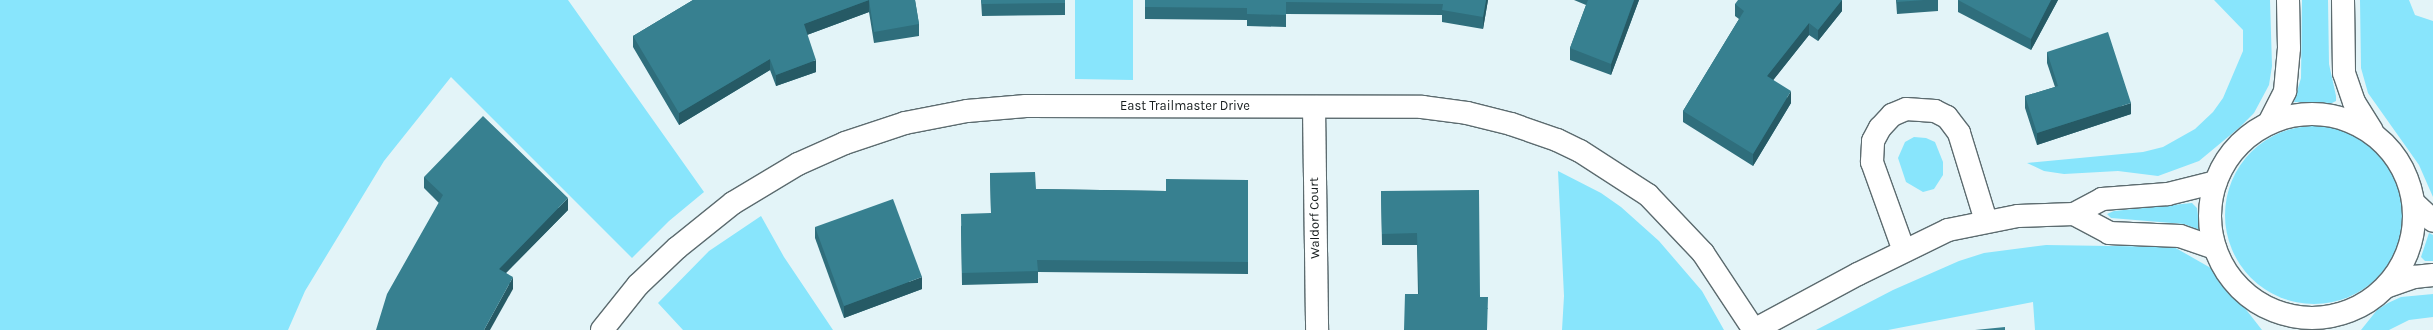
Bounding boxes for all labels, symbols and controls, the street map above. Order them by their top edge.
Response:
street label: East Trailmaster Drive [1120,98,1250,114]
street label: Waldorf Court [1306,177,1324,259]

